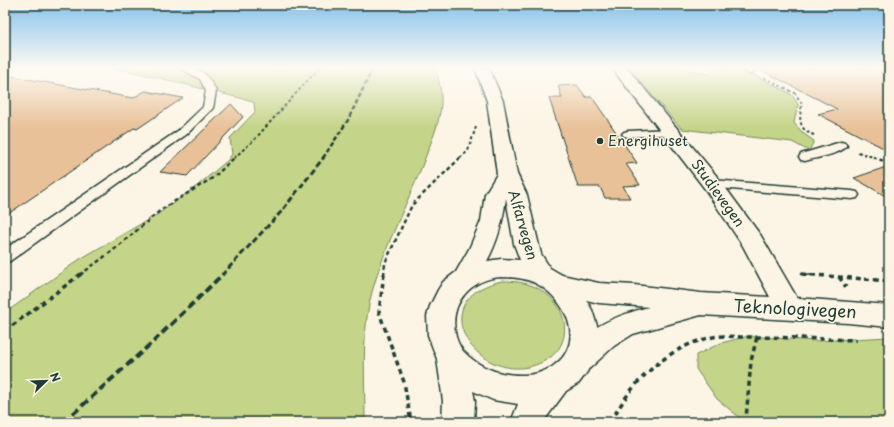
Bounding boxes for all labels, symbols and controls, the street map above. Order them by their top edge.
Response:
place label: Energihuset [608,130,688,151]
marker: Energihuset [595,136,605,146]
street label: Studievegen [687,154,750,231]
street label: Alfarvegen [503,187,543,262]
street label: Teknologivegen [733,292,857,324]
north arrow [26,361,66,401]
text: N [46,370,65,384]

